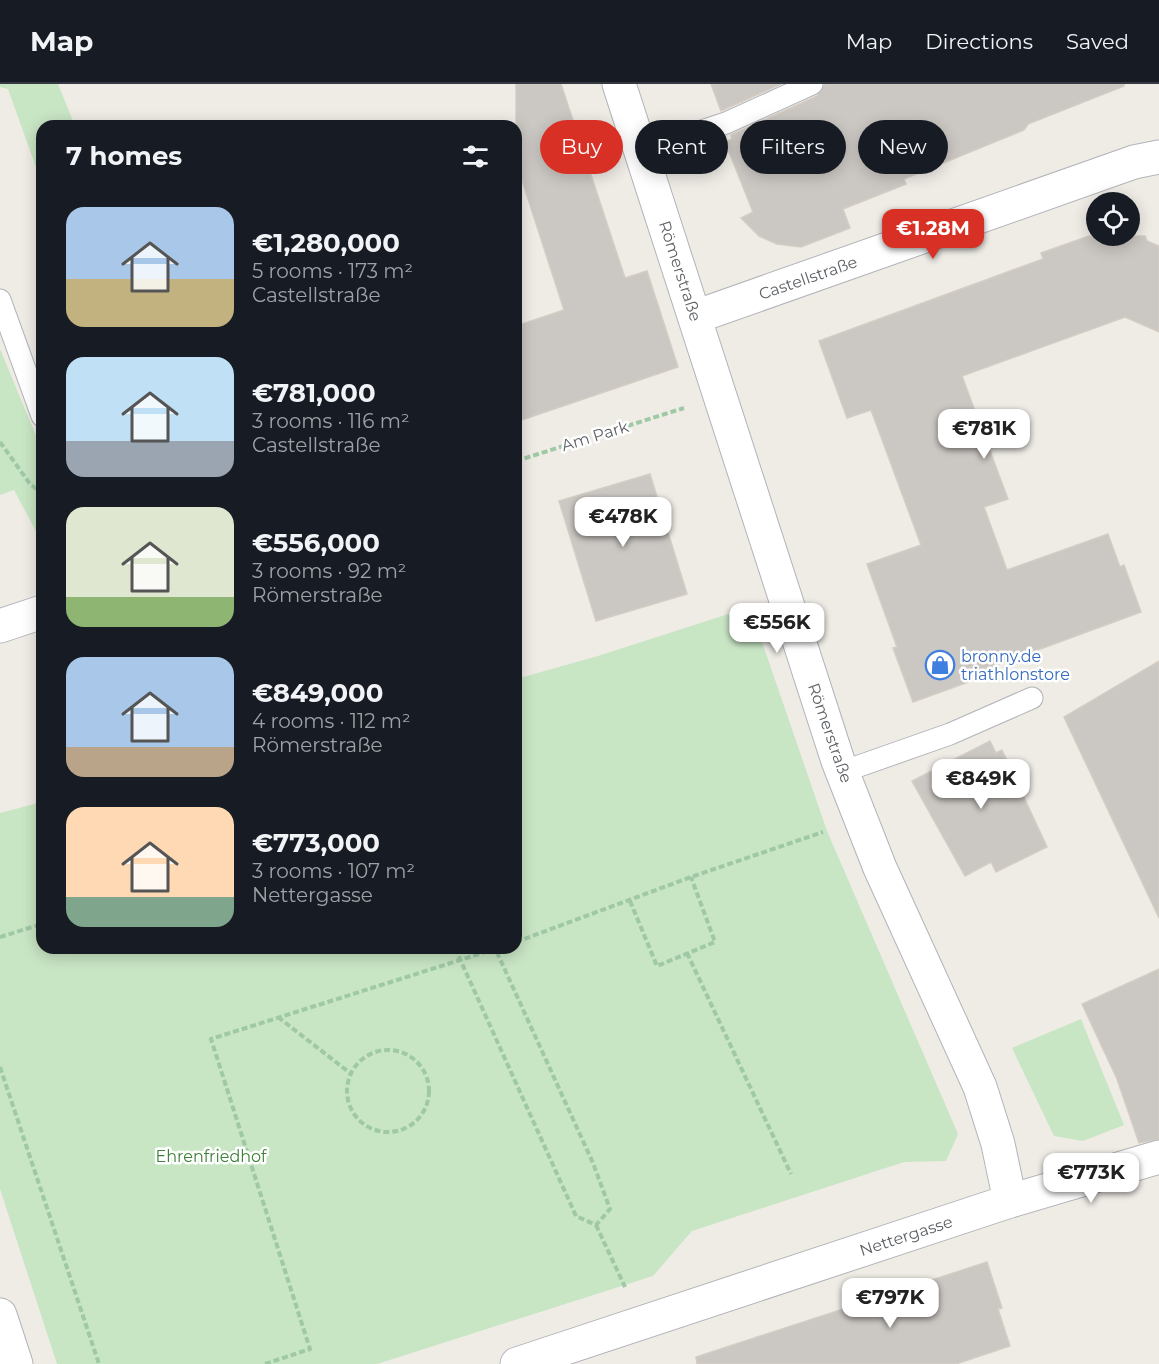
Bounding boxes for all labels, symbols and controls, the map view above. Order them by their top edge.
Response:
text: Map [30,24,93,58]
text: Map [846,29,892,54]
text: Directions [925,29,1033,54]
text: Saved [1066,29,1129,54]
chip: Buy [540,120,623,174]
chip: Rent [635,120,728,174]
chip: Filters [740,120,846,174]
chip: New [858,120,948,174]
text: 7 homes [66,140,182,172]
icon: filters [459,140,492,173]
map controls [1086,192,1140,246]
button: locate [1086,192,1140,246]
pin: €1.28M [884,209,982,260]
text: €1.28M [896,216,970,240]
street label: Römerstraße [655,218,705,324]
text: €1,280,000 [252,227,400,259]
icon: home [114,231,186,303]
street label: Castellstraße [756,252,860,304]
text: 5 rooms · 173 m² [252,259,413,283]
text: Castellstraße [252,283,381,307]
text: €781,000 [252,377,376,409]
icon: home [114,381,186,453]
text: 3 rooms · 116 m² [252,409,410,433]
pin: €781K [942,409,1026,460]
text: €781K [952,416,1016,440]
street label: Am Park [559,417,631,455]
text: Castellstraße [252,433,381,457]
pin: €478K [581,497,665,548]
text: €478K [589,504,657,528]
text: €556,000 [252,527,380,559]
icon: home [114,531,186,603]
text: 3 rooms · 92 m² [252,559,406,583]
text: Römerstraße [252,583,383,607]
pin: €556K [735,603,819,654]
text: €556K [743,610,811,634]
place label: bronny.de triathlonstore [961,647,1070,684]
shop icon: bronny.de triathlonstore [924,649,956,681]
text: €849,000 [252,677,383,709]
icon: home [114,681,186,753]
street label: Römerstraße [804,681,856,785]
text: 4 rooms · 112 m² [252,709,411,733]
text: Römerstraße [252,733,383,757]
pin: €849K [939,759,1023,810]
text: €849K [946,766,1016,790]
text: €773,000 [252,827,380,859]
icon: home [114,831,186,903]
text: 3 rooms · 107 m² [252,859,415,883]
text: Nettergasse [252,883,373,907]
park label: Ehrenfriedhof [155,1147,267,1166]
pin: €773K [1049,1153,1133,1204]
text: €773K [1057,1160,1125,1184]
street label: Nettergasse [857,1212,955,1260]
pin: €797K [848,1278,932,1329]
text: €797K [856,1285,924,1309]

